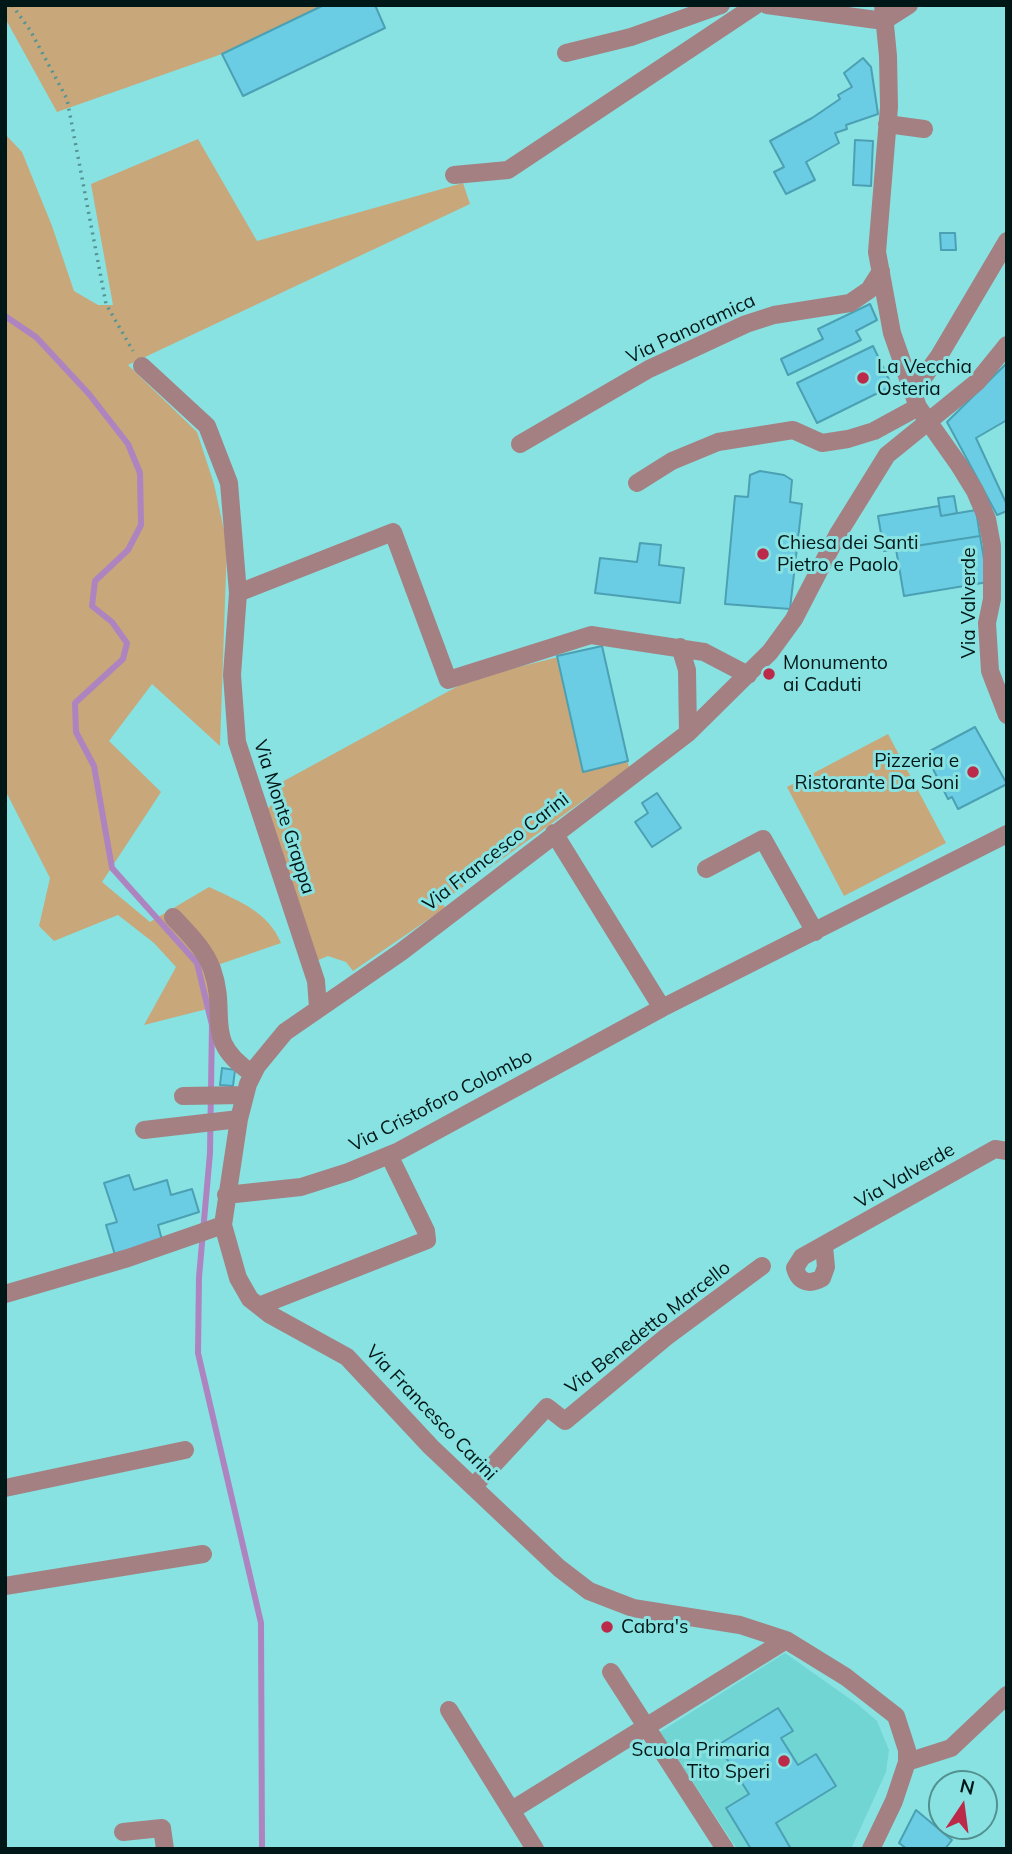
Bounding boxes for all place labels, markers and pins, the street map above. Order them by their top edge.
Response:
place label: La Vecchia Osteria [877,356,972,400]
marker: La Vecchia Osteria [855,370,871,386]
place label: Chiesa dei Santi Pietro e Paolo [777,532,919,576]
marker: Chiesa dei Santi Pietro e Paolo [755,546,771,562]
place label: Monumento ai Caduti [783,652,888,696]
marker: Monumento ai Caduti [761,666,777,682]
place label: Pizzeria e Ristorante Da Soni [795,750,959,794]
marker: Pizzeria e Ristorante Da Soni [965,764,981,780]
place label: Cabra's [621,1616,688,1638]
marker: Cabra's [599,1619,615,1635]
place label: Scuola Primaria Tito Speri [632,1739,770,1783]
marker: Scuola Primaria Tito Speri [776,1753,792,1769]

